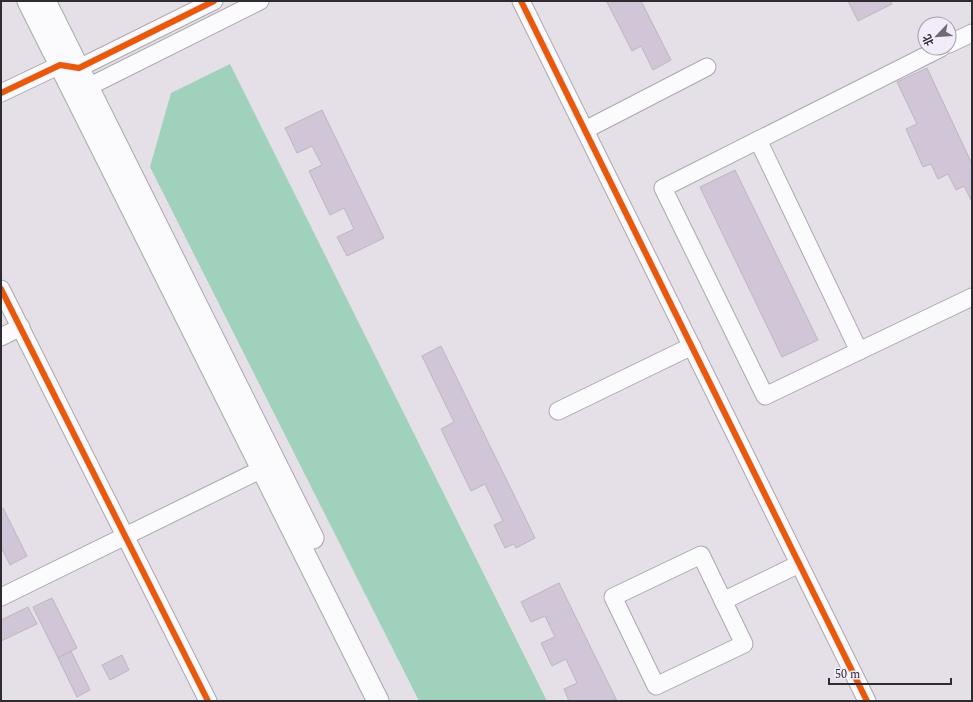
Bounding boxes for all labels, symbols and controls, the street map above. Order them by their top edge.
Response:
north arrow [917,16,957,56]
text: 北 [918,31,938,49]
scale bar [829,660,951,686]
text: 50 m [835,665,860,684]

